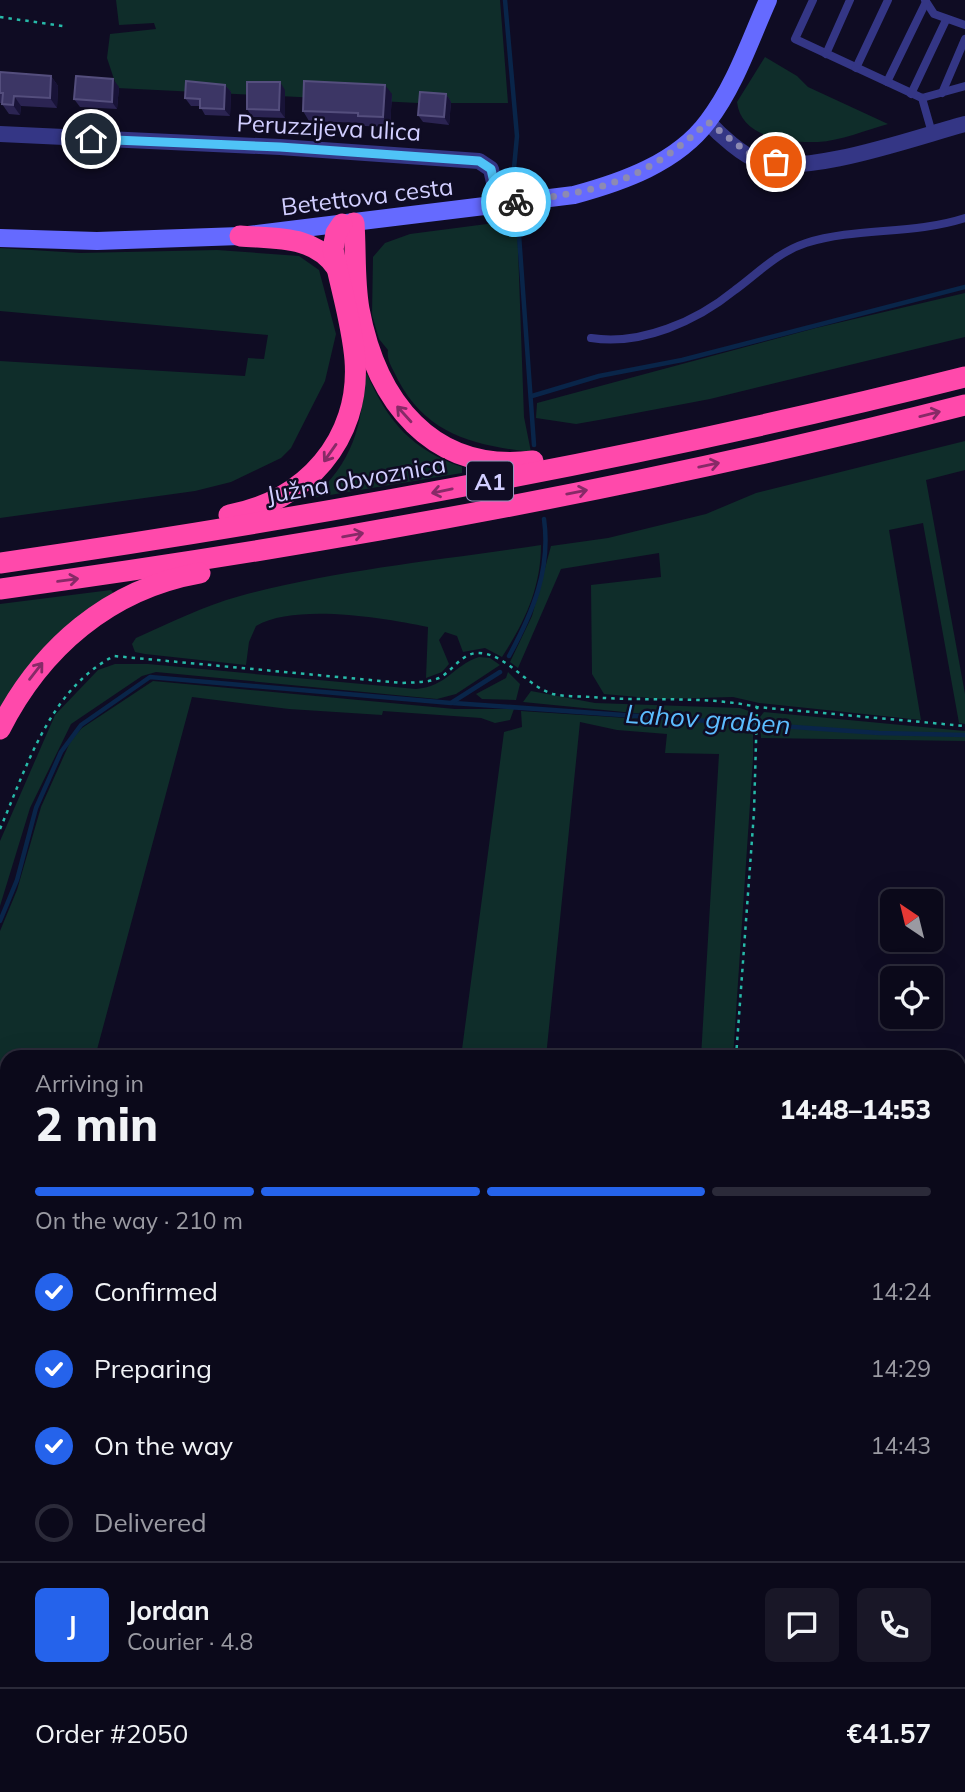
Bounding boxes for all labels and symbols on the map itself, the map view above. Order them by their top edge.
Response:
street label: Peruzzijeva ulica [236,107,422,147]
pin [61,109,121,169]
pin [746,132,806,192]
courier [481,167,551,237]
street label: Betettova cesta [279,171,455,221]
one-way arrow [396,405,412,423]
one-way arrow [919,407,941,420]
one-way arrow [323,443,337,462]
street label: Južna obvoznica [264,448,448,510]
one-way arrow [697,458,720,472]
road number: A1 [467,461,513,500]
one-way arrow [431,484,454,498]
one-way arrow [565,485,588,498]
one-way arrow [341,527,364,541]
one-way arrow [56,573,78,586]
one-way arrow [28,662,43,681]
water label: Lahov graben [624,697,792,741]
north arrow [880,889,943,952]

